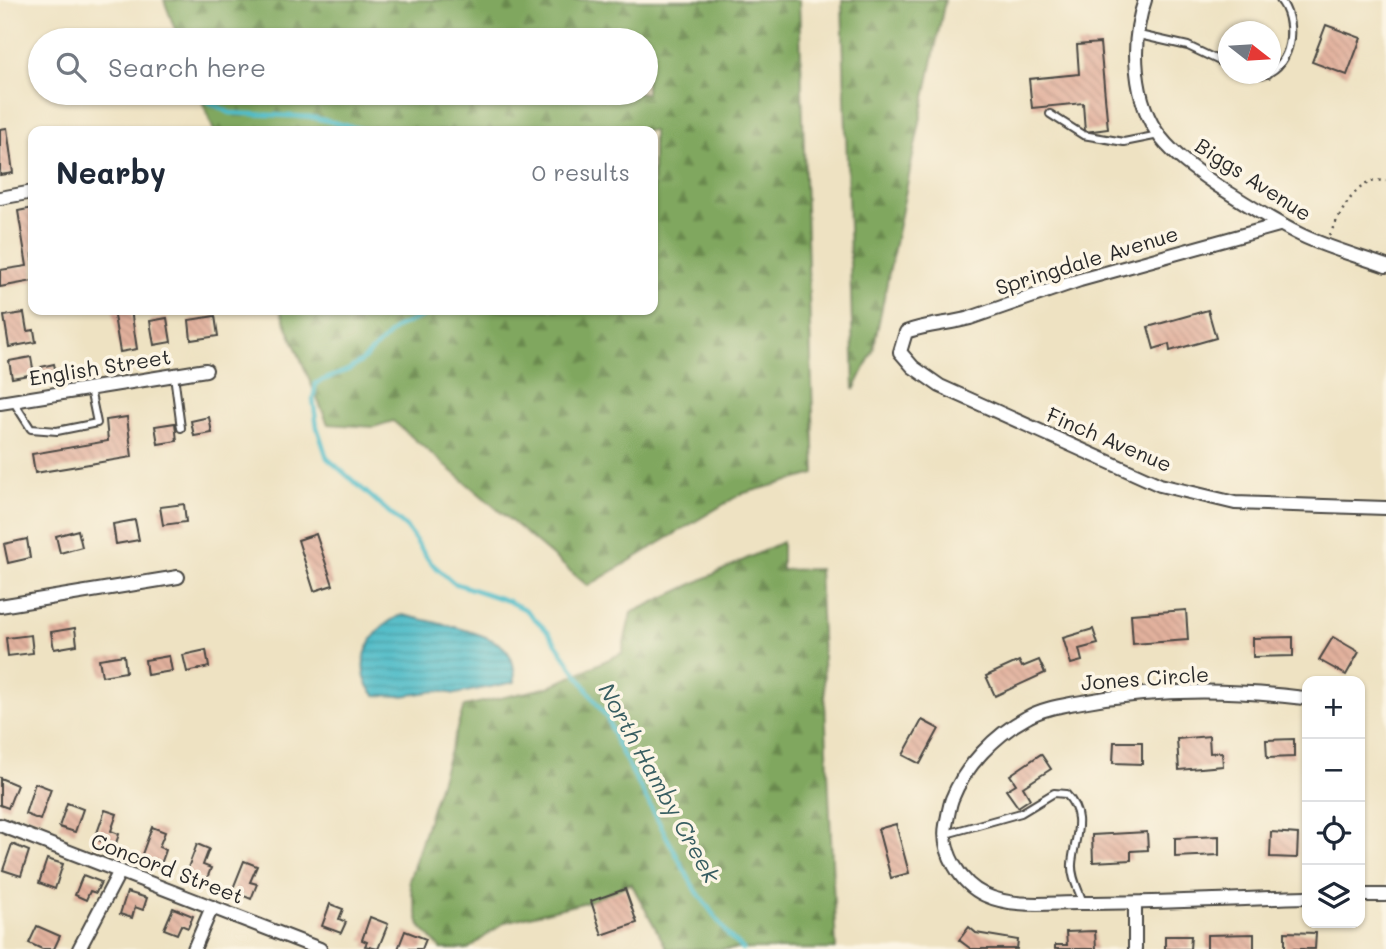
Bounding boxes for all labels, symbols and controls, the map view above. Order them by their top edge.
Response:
north arrow [1218,21,1281,84]
search box [28,28,658,105]
icon: search [52,48,90,86]
text: Search here [108,50,266,84]
street label: Biggs Avenue [1191,131,1317,226]
text: Nearby [56,152,166,192]
text: 0 results [532,157,630,187]
street label: Springdale Avenue [992,219,1181,300]
street label: English Street [27,342,173,391]
street label: Finch Avenue [1043,400,1176,477]
street label: Jones Circle [1080,660,1210,695]
map controls [1302,676,1365,928]
button: + [1302,676,1365,739]
water label: North Hamby Creek [592,677,728,889]
button: − [1302,739,1365,802]
button: locate [1302,802,1365,865]
street label: Concord Street [87,826,248,909]
button: layers [1302,865,1365,928]

